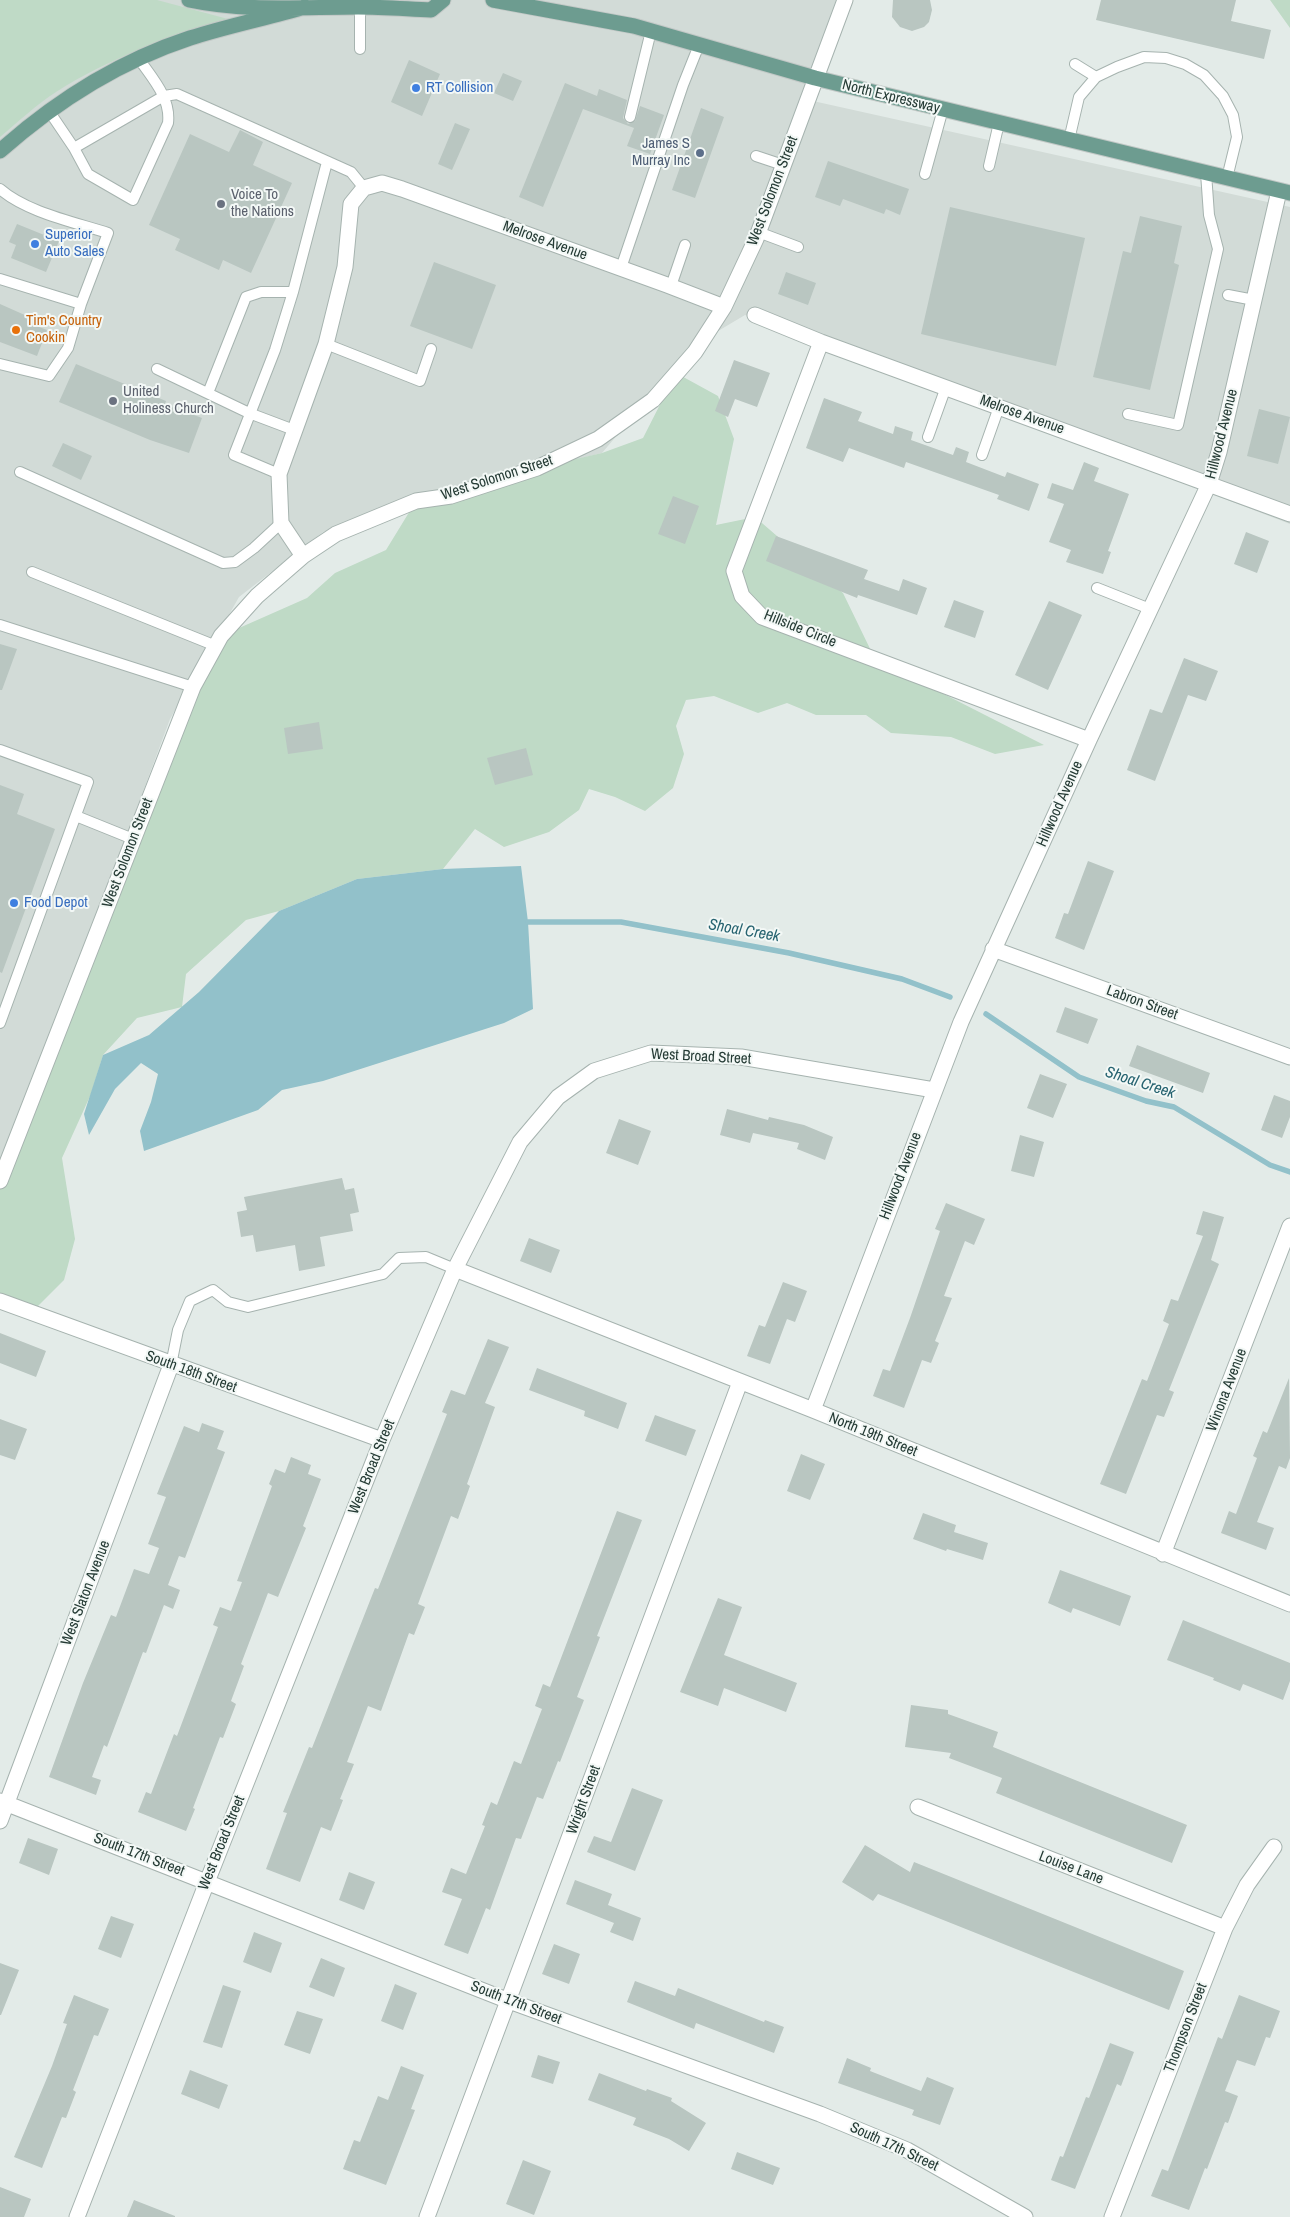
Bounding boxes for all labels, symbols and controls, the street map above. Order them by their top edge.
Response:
street label: North Expressway [840,76,942,118]
place label: RT Collision [426,79,493,97]
marker: RT Collision [410,82,422,94]
street label: West Solomon Street [744,134,802,248]
place label: James S Murray Inc [632,135,690,170]
marker: James S Murray Inc [694,147,706,159]
place label: Voice To the Nations [231,186,294,221]
marker: Voice To the Nations [215,198,227,210]
street label: Melrose Avenue [500,217,590,265]
place label: Superior Auto Sales [45,226,104,261]
marker: Superior Auto Sales [29,238,41,250]
place label: Tim's Country Cookin [26,312,102,347]
marker: Tim's Country Cookin [10,324,22,336]
place label: United Holiness Church [123,383,214,418]
street label: Hillwood Avenue [1202,387,1242,481]
street label: Melrose Avenue [977,391,1067,439]
marker: United Holiness Church [107,395,119,407]
street label: West Solomon Street [439,452,555,504]
street label: Hillside Circle [761,606,839,652]
street label: Hillwood Avenue [1033,758,1087,850]
street label: West Solomon Street [99,796,157,910]
place label: Food Depot [24,894,88,912]
marker: Food Depot [8,897,20,909]
water label: Shoal Creek [707,915,781,947]
street label: Labron Street [1104,982,1180,1024]
street label: West Broad Street [650,1045,752,1069]
water label: Shoal Creek [1103,1063,1177,1103]
street label: Hillwood Avenue [876,1130,926,1222]
street label: Winona Avenue [1203,1346,1251,1434]
street label: South 18th Street [143,1347,239,1397]
street label: North 19th Street [826,1409,920,1461]
street label: West Broad Street [345,1417,399,1517]
street label: West Slaton Avenue [58,1538,114,1648]
street label: Wright Street [563,1763,605,1837]
street label: West Broad Street [195,1793,249,1893]
street label: South 17th Street [91,1829,187,1881]
street label: Louise Lane [1036,1847,1106,1889]
street label: South 17th Street [468,1977,564,2029]
street label: Thompson Street [1161,1981,1211,2075]
street label: South 17th Street [847,2119,941,2175]

